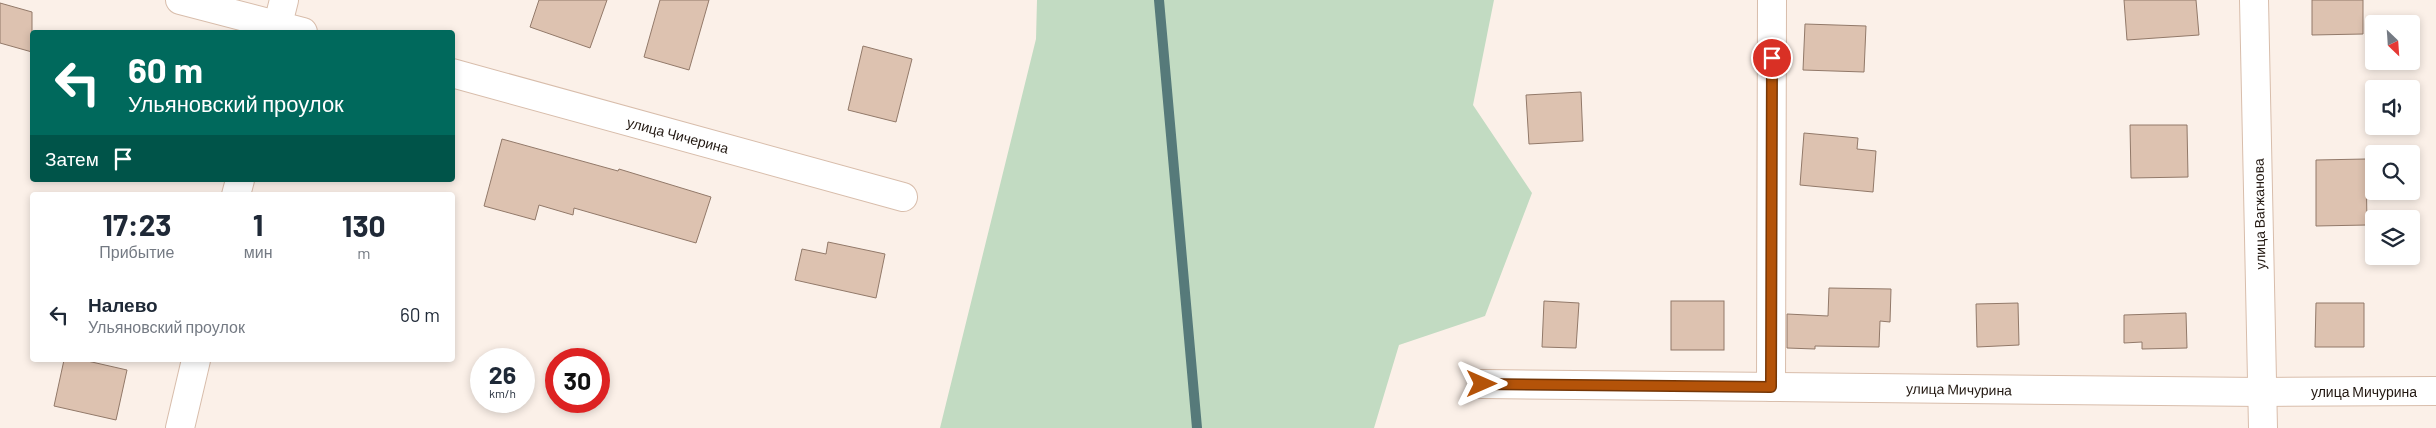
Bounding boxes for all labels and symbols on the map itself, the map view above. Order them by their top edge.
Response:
north arrow [2365,15,2420,70]
pin [1751,37,1793,79]
street label: улица Чичерина [625,113,731,157]
street label: улица Вагжанова [2250,158,2268,270]
speed limit sign: 30 [545,348,610,413]
position arrow [1455,357,1507,409]
street label: улица Мичурина [1906,380,2012,398]
street label: улица Мичурина [2311,383,2417,400]

